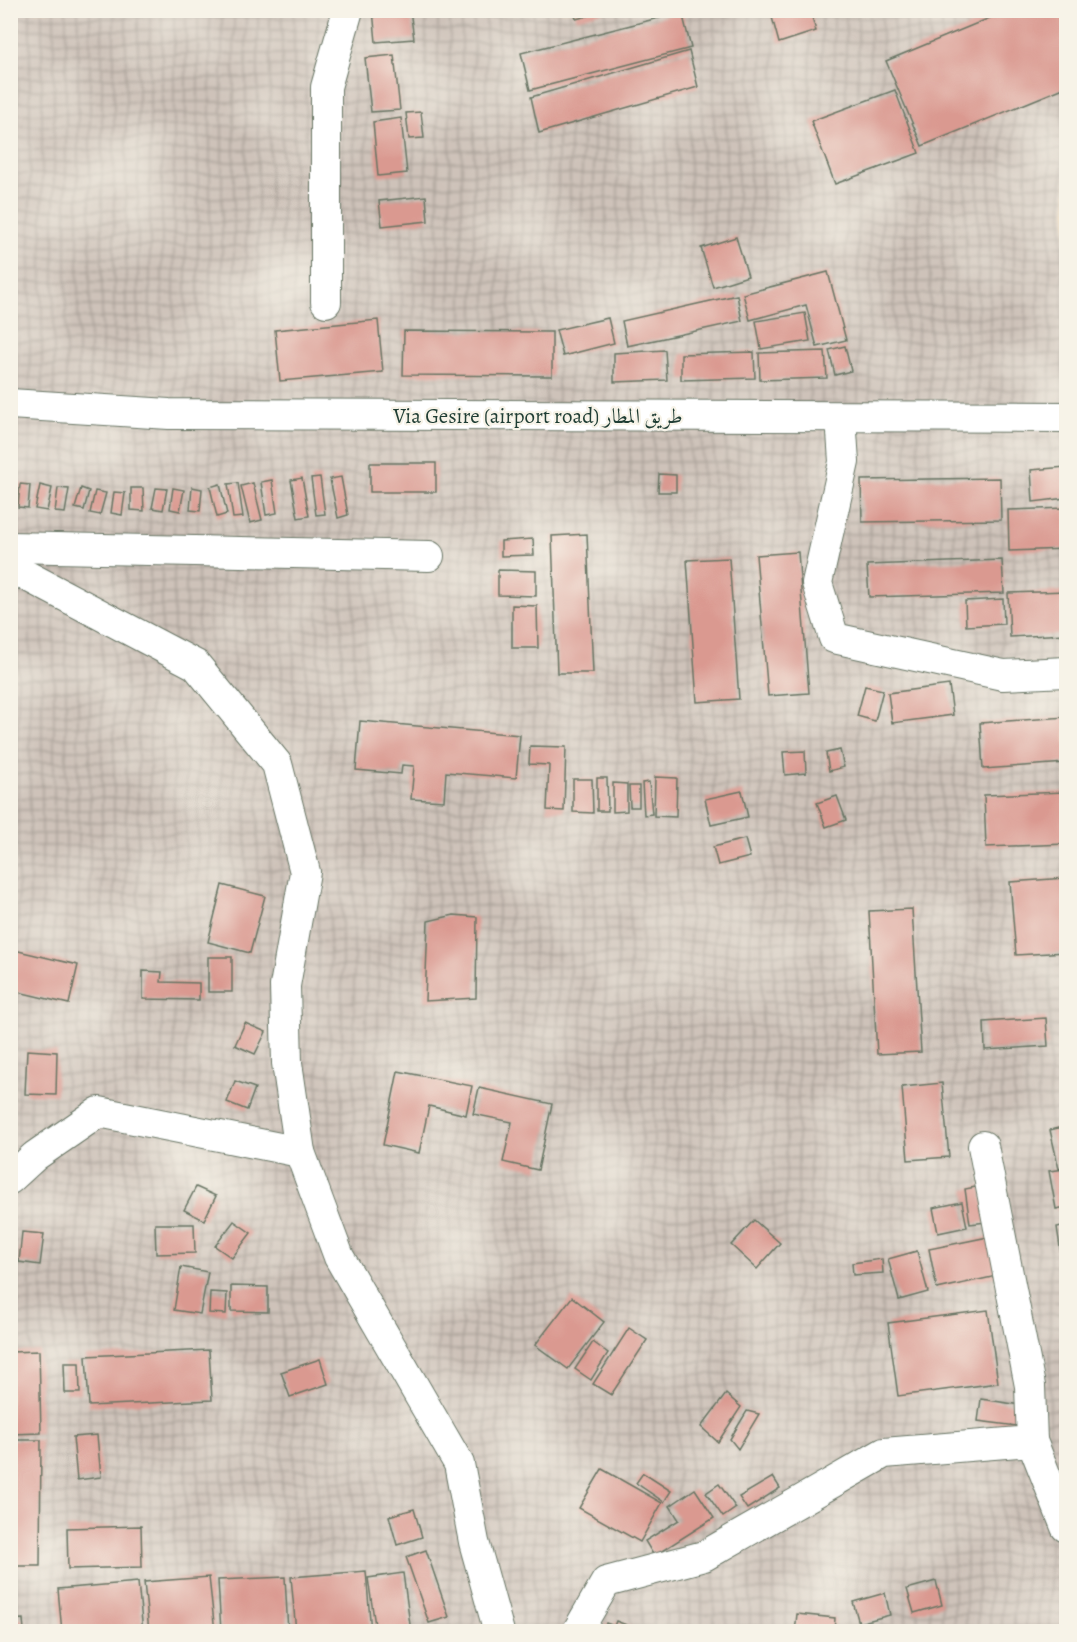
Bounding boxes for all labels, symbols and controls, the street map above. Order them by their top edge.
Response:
street label: Via Gesire (airport road) طريق المطار [392,402,683,430]

